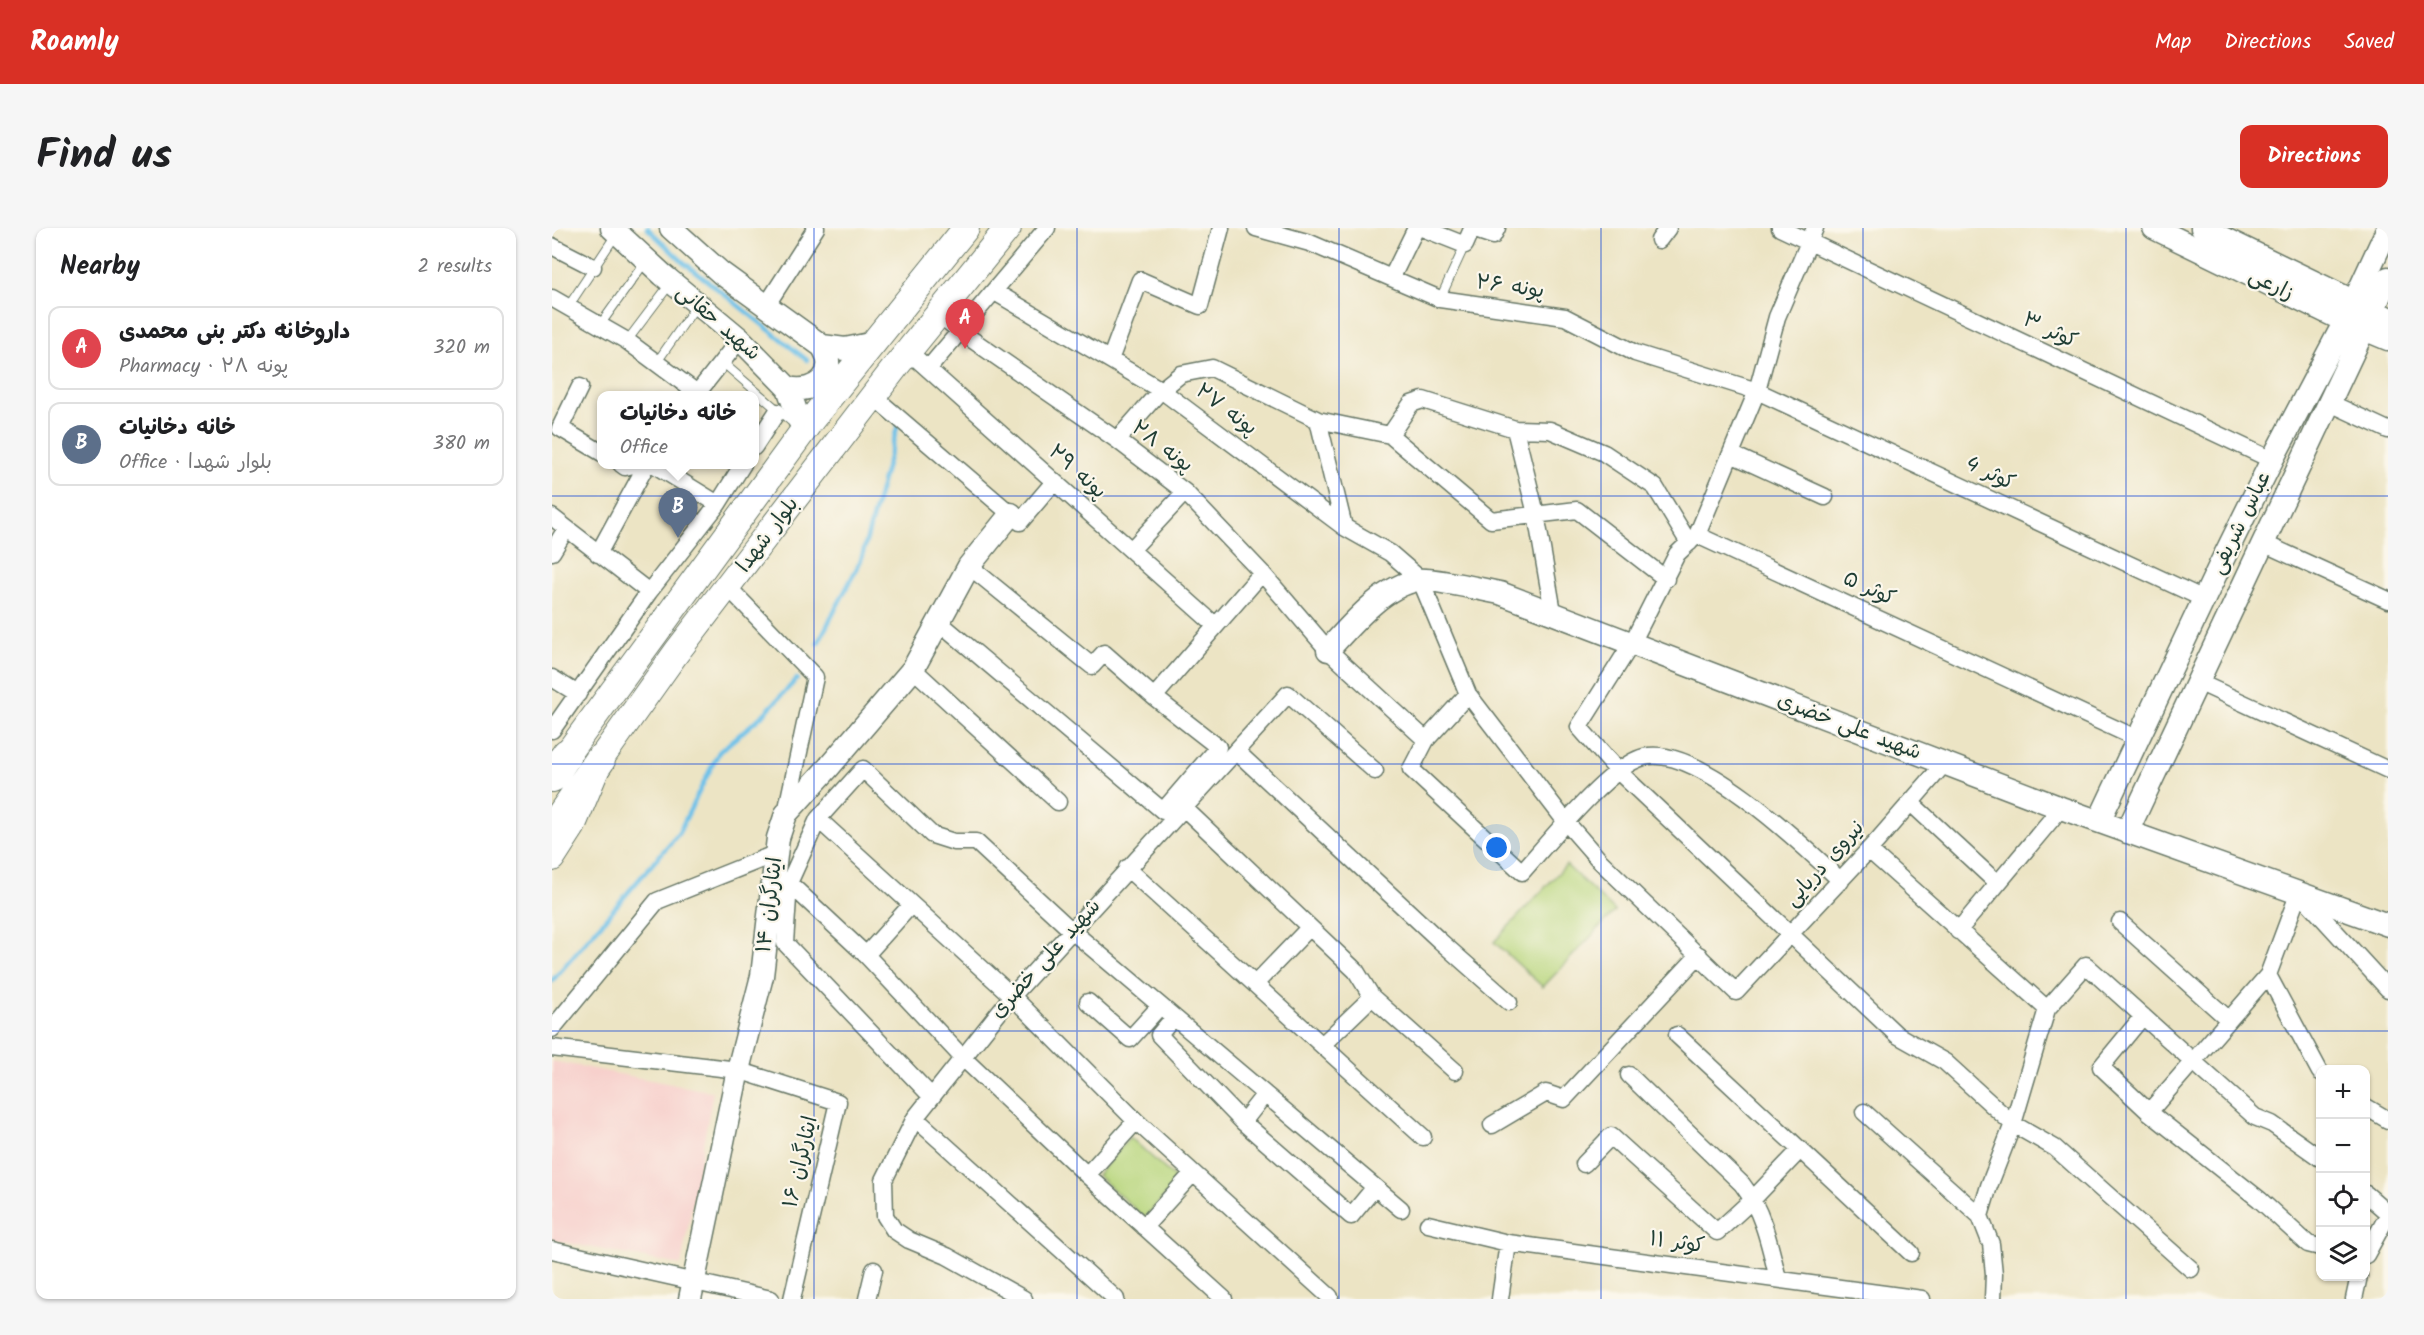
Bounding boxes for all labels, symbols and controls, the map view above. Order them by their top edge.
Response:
text: Roamly [30,20,119,65]
text: Map [2155,26,2191,59]
text: Directions [2224,26,2311,59]
text: Saved [2344,26,2394,59]
text: Find us [36,123,172,190]
button: Directions [2240,125,2388,188]
text: Nearby [60,246,140,288]
text: 2 results [417,251,492,283]
street label: زارعی [2243,260,2299,310]
street label: پونه ۲۶ [1474,266,1546,308]
street label: شهید حقانی [668,277,768,369]
pin: A [946,300,984,349]
street label: کوثر ۳ [2017,304,2083,358]
text: داروخانه دکتر بنی محمدی [119,315,350,350]
text: A [75,332,88,364]
text: 320 m [433,332,490,364]
text: Pharmacy · پونه ۲۸ [119,351,288,383]
street label: پونه ۲۷ [1188,376,1264,444]
popup [597,391,759,469]
text: خانه دخانیات [620,397,736,432]
text: خانه دخانیات [119,411,236,446]
street label: پونه ۲۸ [1124,413,1200,481]
text: B [75,428,88,460]
text: 380 m [433,428,490,460]
text: Office [620,432,668,464]
street label: پونه ۲۹ [1040,437,1114,507]
text: Office · بلوار شهدا [119,447,272,479]
street label: کوثر 4 [1959,448,2021,500]
street label: عباس شریفی [2202,466,2280,580]
pin: B [658,488,698,538]
street label: بلوار شهدا [728,490,808,580]
street label: کوثر ۵ [1837,562,1901,616]
street label: شهید علی خضری [1772,684,1926,770]
street label: نیروی دریایی [1777,813,1873,915]
your location [1482,833,1511,862]
street label: ایثارگران ۱۴ [748,855,792,955]
street label: شهید علی خضری [983,891,1109,1027]
map controls [2316,1065,2370,1281]
button: + [2316,1065,2370,1119]
street label: ایثارگران ۱۶ [774,1113,828,1211]
button: − [2316,1119,2370,1173]
button: locate [2316,1173,2370,1227]
street label: کوثر ۱۱ [1647,1223,1707,1263]
button: layers [2316,1227,2370,1281]

